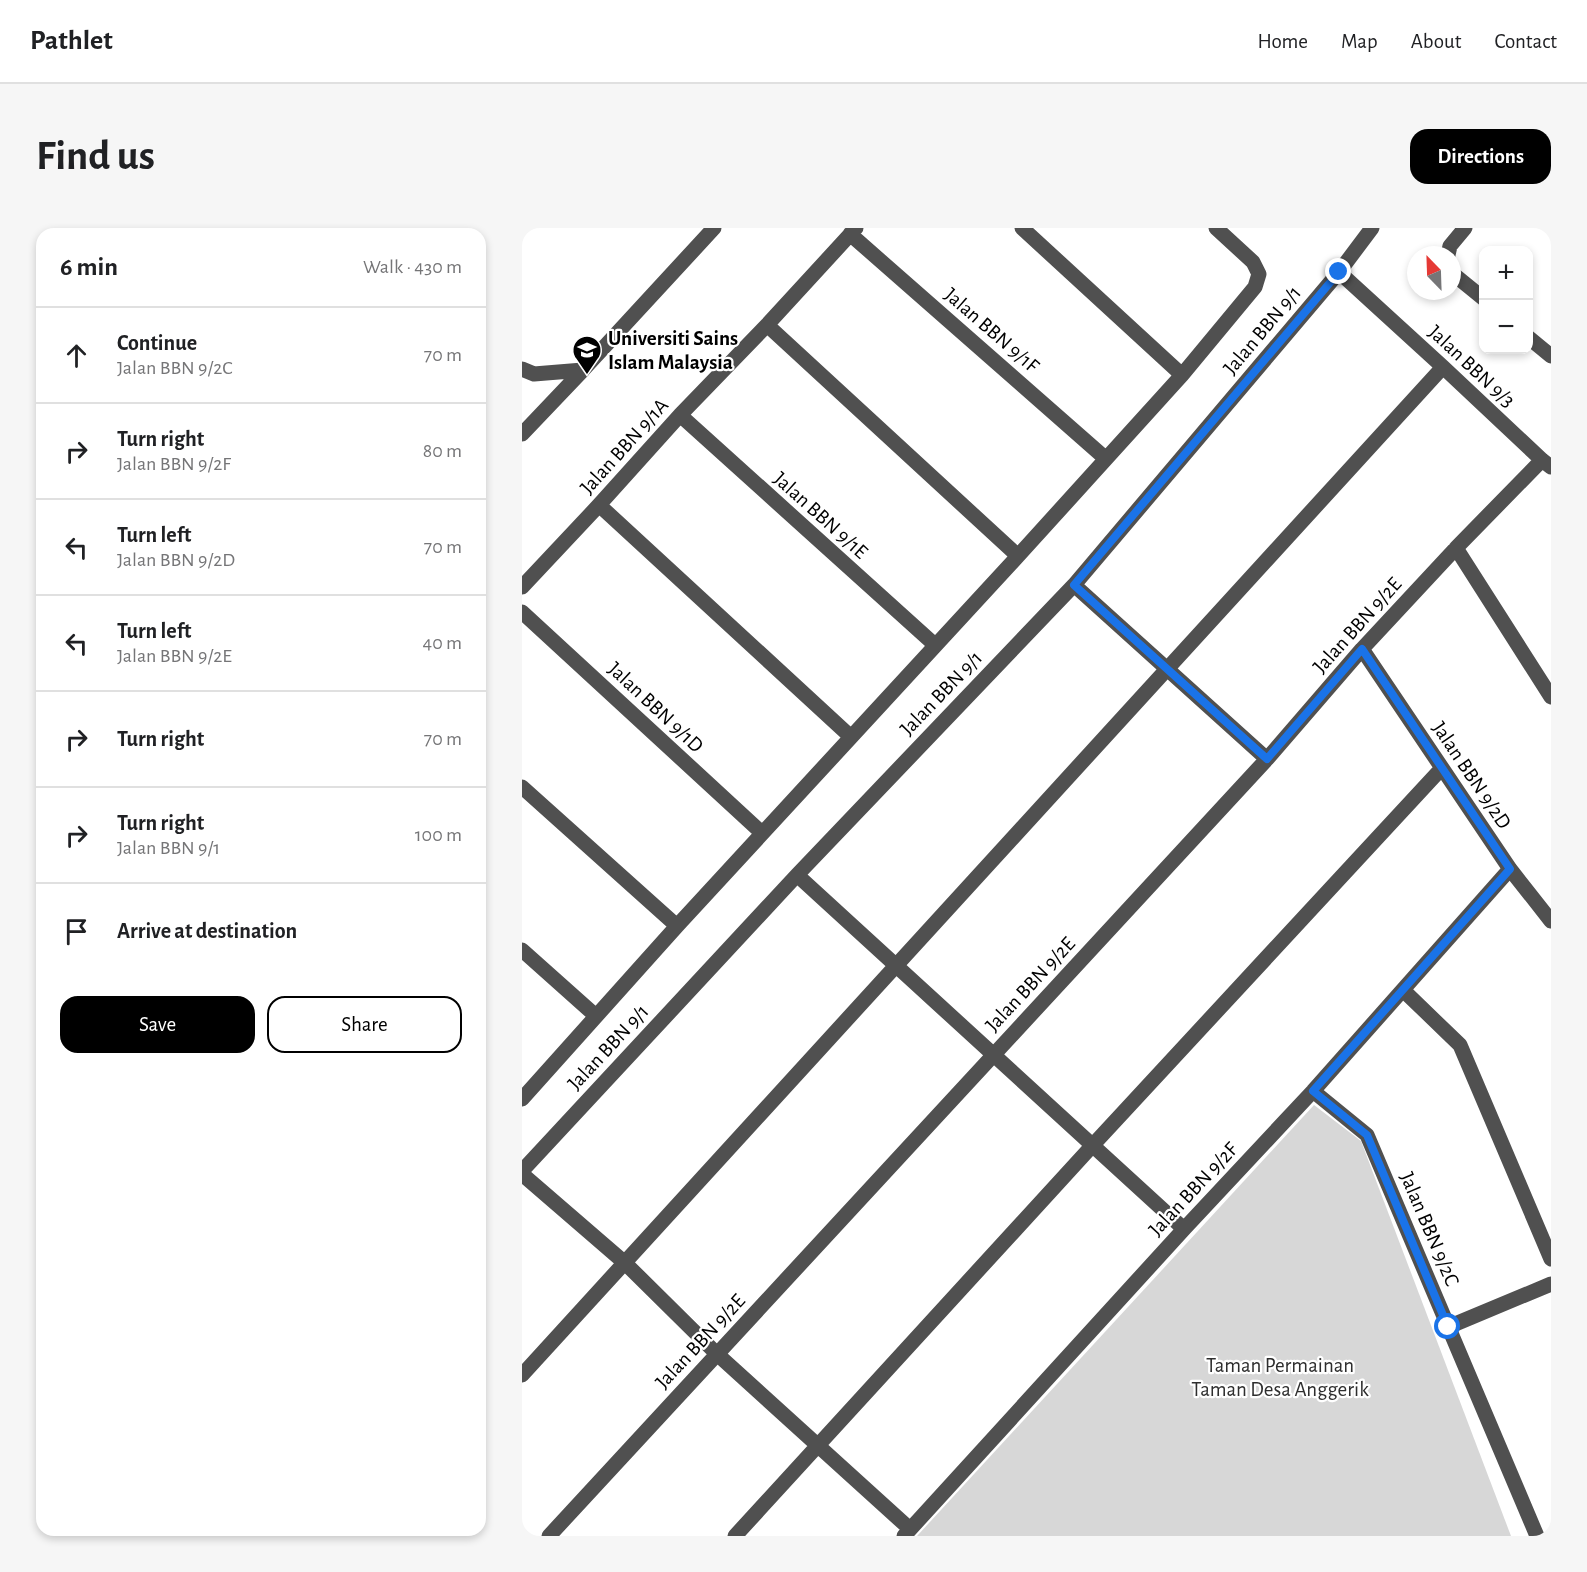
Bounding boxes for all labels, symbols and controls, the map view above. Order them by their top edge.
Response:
text: Pathlet [30,27,113,55]
text: Home [1257,31,1308,52]
text: Map [1341,31,1378,52]
text: About [1411,31,1461,52]
text: Contact [1494,31,1557,52]
button: Directions [1410,129,1551,184]
text: Find us [36,135,155,177]
north arrow [1407,246,1461,300]
map controls [1479,246,1533,354]
button: + [1479,246,1533,300]
text: 6 min [60,254,118,280]
text: Walk · 430 m [363,257,462,277]
route end [1325,258,1351,284]
street label: Jalan BBN 9/1 [1220,282,1305,379]
street label: Jalan BBN 9/1F [940,284,1044,377]
button: − [1479,300,1533,354]
street label: Jalan BBN 9/3 [1424,321,1519,411]
place label: Universiti Sains Islam Malaysia [608,328,738,373]
text: Continue [117,332,197,354]
school or university icon: Universiti Sains Islam Malaysia [571,334,603,376]
icon: ahead [60,339,93,372]
text: 70 m [424,345,462,365]
text: Jalan BBN 9/2C [117,358,233,378]
street label: Jalan BBN 9/1A [576,395,672,498]
text: Turn right [117,428,204,450]
icon: right [60,435,93,468]
text: 80 m [423,441,462,461]
text: Jalan BBN 9/2F [117,454,231,474]
street label: Jalan BBN 9/1E [770,468,872,563]
text: Turn left [117,524,191,546]
icon: left [60,531,93,564]
text: 70 m [424,537,462,557]
text: Jalan BBN 9/2D [117,550,235,570]
street label: Jalan BBN 9/2E [1309,573,1406,677]
text: Turn left [117,620,191,642]
icon: left [60,627,93,660]
text: 40 m [423,633,462,653]
text: Jalan BBN 9/2E [117,646,232,666]
street label: Jalan BBN 9/1 [896,647,987,740]
street label: Jalan BBN 9/1D [604,658,707,757]
street label: Jalan BBN 9/2D [1428,718,1515,833]
icon: right [60,723,93,756]
text: Turn right [117,728,204,750]
text: 70 m [424,729,462,749]
text: Turn right [117,812,204,834]
icon: right [60,819,93,852]
text: 100 m [415,825,462,845]
text: Jalan BBN 9/1 [117,838,220,858]
icon: arrive [60,915,93,948]
text: Arrive at destination [117,920,297,942]
street label: Jalan BBN 9/2E [982,933,1079,1036]
button: Save [60,996,255,1053]
button: Share [267,996,462,1053]
street label: Jalan BBN 9/1 [564,1001,653,1094]
street label: Jalan BBN 9/2F [1145,1138,1242,1240]
street label: Jalan BBN 9/2C [1396,1169,1463,1289]
street label: Jalan BBN 9/2E [652,1290,749,1393]
route start [1434,1313,1460,1339]
park label: Taman Permainan Taman Desa Anggerik [1191,1355,1369,1400]

